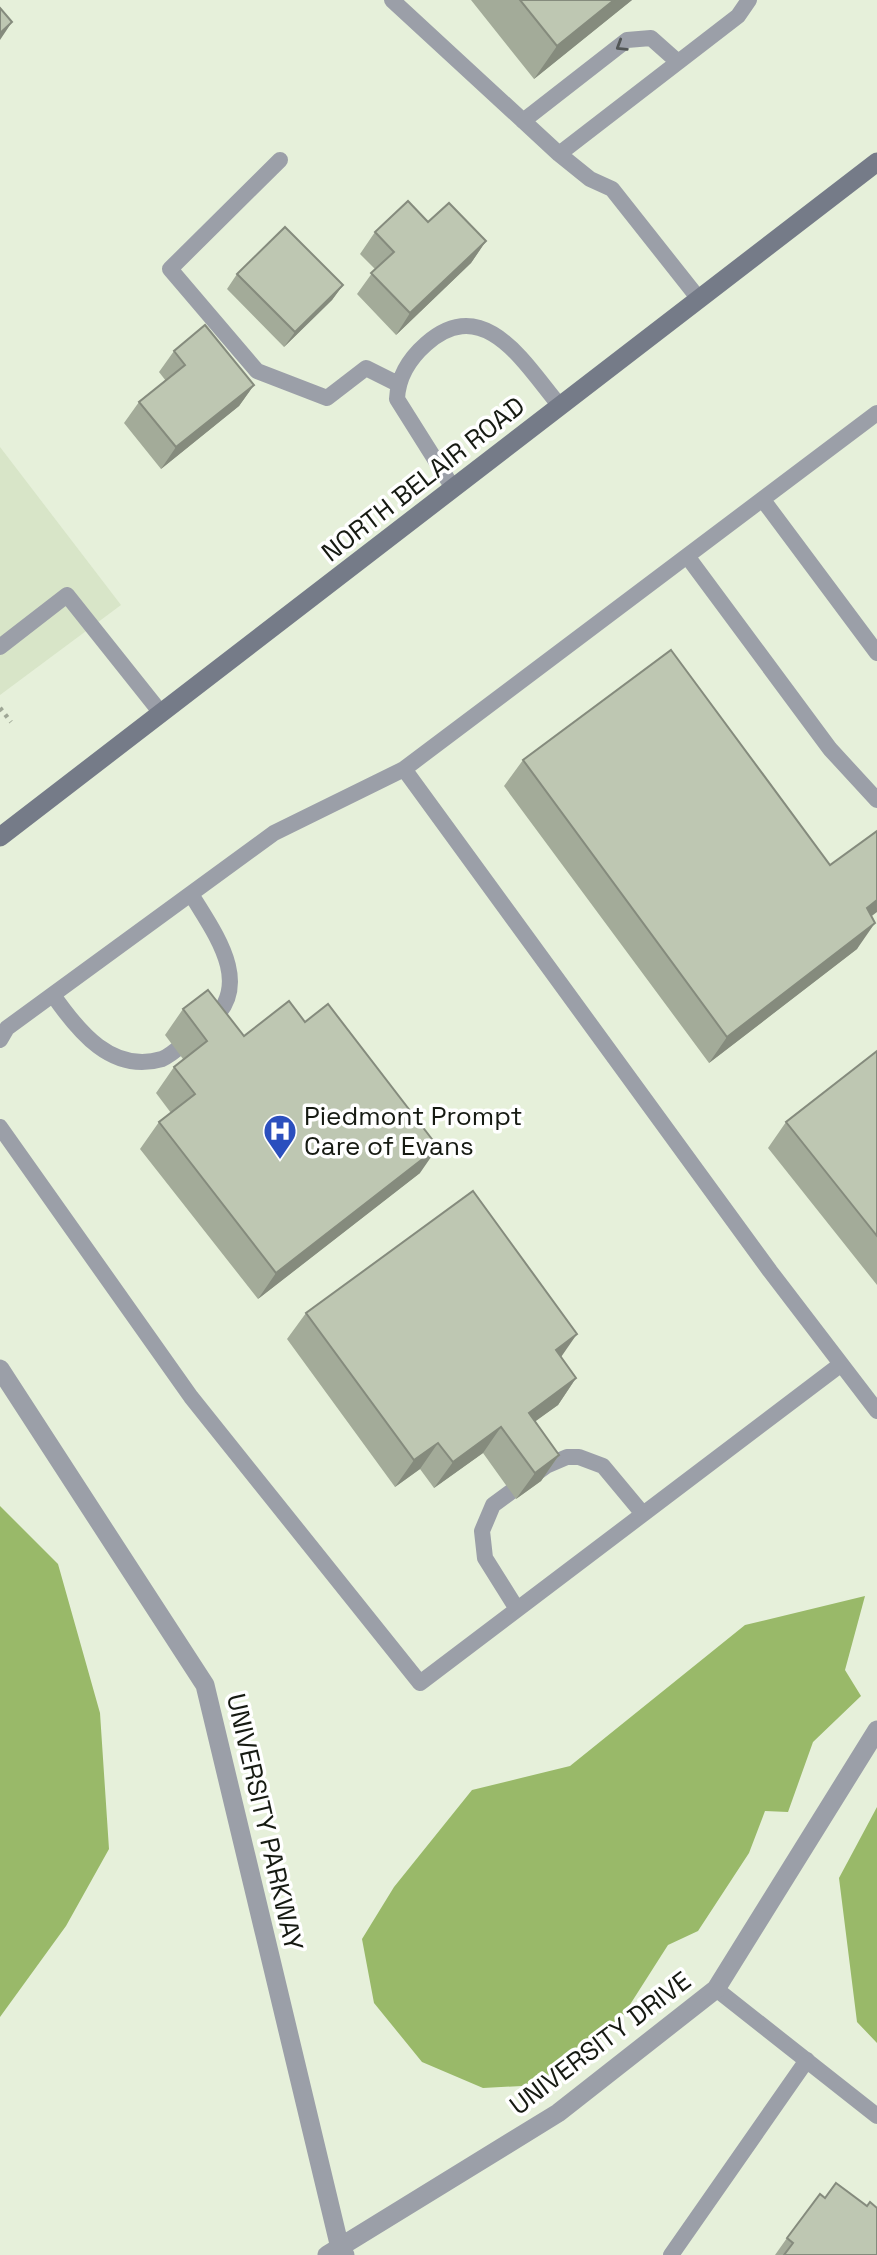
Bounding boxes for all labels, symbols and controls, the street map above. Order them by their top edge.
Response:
one-way arrow [616,38,629,51]
street label: NORTH BELAIR ROAD [314,389,532,569]
place label: Piedmont Prompt Care of Evans [304,1099,522,1163]
hospital icon: Piedmont Prompt Care of Evans [261,1112,299,1161]
street label: UNIVERSITY PARKWAY [219,1690,311,1954]
street label: UNIVERSITY DRIVE [502,1964,698,2122]

